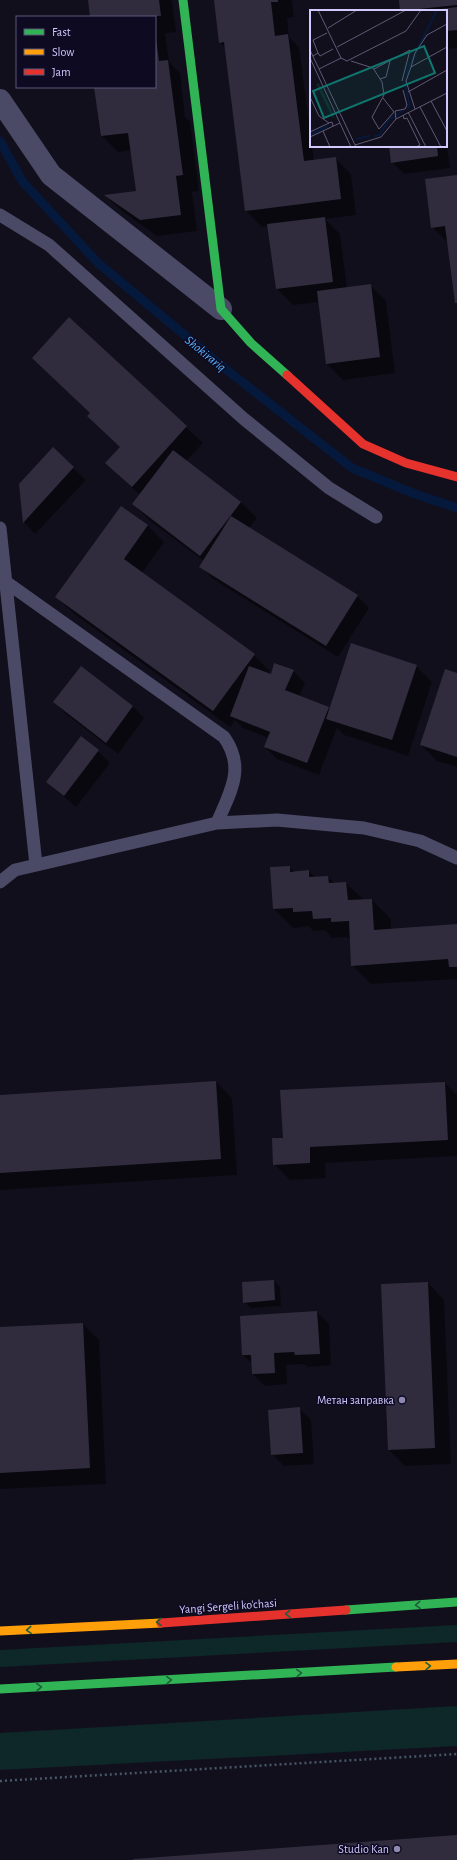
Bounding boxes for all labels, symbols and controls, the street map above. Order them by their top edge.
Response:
inset map [310,10,447,147]
legend [16,16,156,88]
text: Fast [52,26,71,38]
text: Slow [52,46,74,58]
text: Jam [52,66,71,78]
water label: Shokirariq [182,334,228,375]
place label: Метан заправка [317,1394,395,1406]
marker: Метан заправка [397,1395,407,1405]
street label: Yangi Sergeli ko'chasi [179,1597,277,1615]
one-way arrow [415,1600,421,1609]
one-way arrow [285,1610,291,1619]
one-way arrow [156,1618,162,1627]
one-way arrow [26,1625,32,1634]
one-way arrow [425,1662,431,1670]
one-way arrow [296,1669,302,1677]
one-way arrow [166,1676,172,1684]
one-way arrow [36,1683,42,1691]
place label: Studio Kan [338,1843,389,1855]
marker: Studio Kan [392,1844,402,1854]

